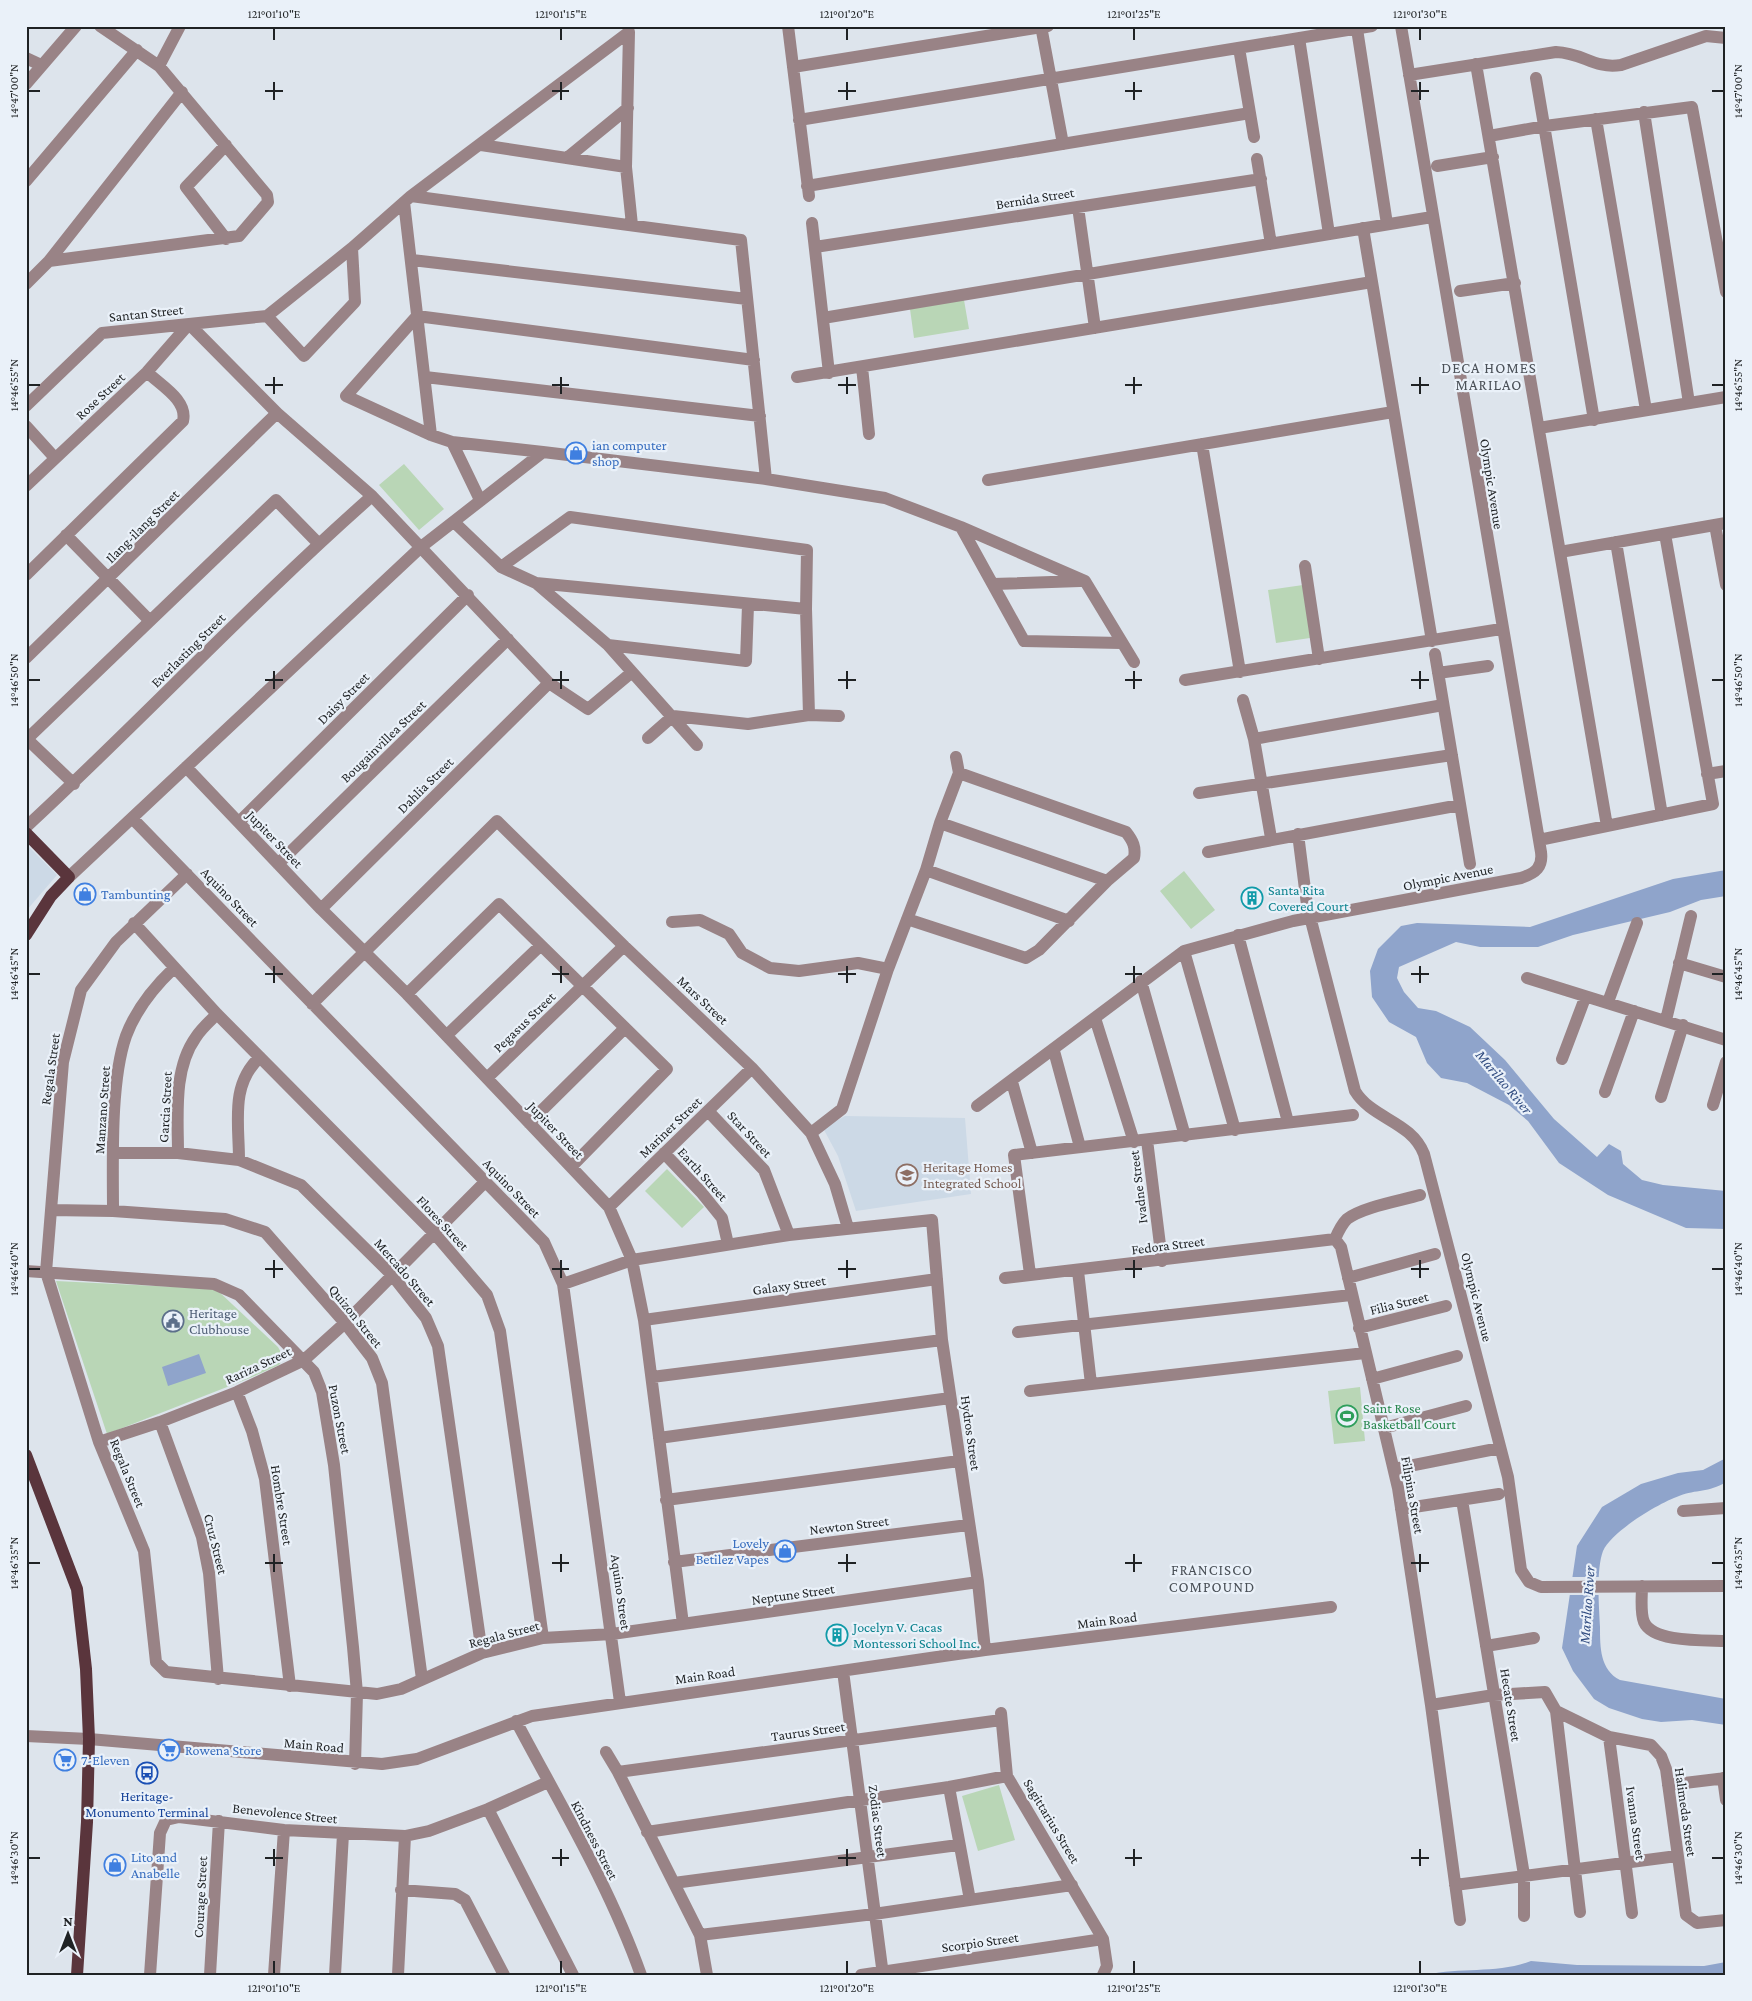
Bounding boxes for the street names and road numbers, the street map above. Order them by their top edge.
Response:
street label: Bernida Street [995,184,1076,212]
street label: Santan Street [108,301,184,325]
street label: Rose Street [72,369,128,423]
street label: Olympic Avenue [1477,438,1507,530]
street label: Ilang-ilang Street [102,486,182,566]
street label: Everlasting Street [148,609,229,690]
street label: Daisy Street [314,668,373,727]
street label: Bougainvillea Street [337,696,429,786]
street label: Dahlia Street [394,753,457,816]
street label: Jupiter Street [242,805,307,871]
street label: Olympic Avenue [1402,860,1494,894]
street label: Aquino Street [198,864,262,930]
street label: Mars Street [674,972,732,1028]
street label: Pegasus Street [490,988,559,1056]
street label: Regala Street [37,1032,63,1106]
street label: Manzano Street [91,1065,113,1154]
street label: Garcia Street [155,1071,175,1143]
street label: Mariner Street [635,1093,705,1161]
street label: Jupiter Street [523,1096,588,1162]
street label: Star Street [724,1107,776,1161]
street label: Earth Street [675,1144,731,1204]
street label: Ivadne Street [1126,1149,1150,1224]
street label: Aquino Street [480,1155,544,1221]
street label: Flores Street [414,1192,473,1254]
street label: Fedora Street [1130,1233,1206,1257]
street label: Mercado Street [371,1235,439,1309]
street label: Olympic Avenue [1458,1251,1496,1343]
street label: Galaxy Street [751,1272,827,1298]
street label: Quizon Street [326,1281,386,1351]
street label: Filia Street [1368,1288,1430,1318]
street label: Rariza Street [223,1343,294,1387]
street label: Puzon Street [325,1383,355,1455]
street label: Hydros Street [958,1395,984,1472]
street label: Regala Street [107,1436,149,1510]
street label: Filipina Street [1398,1455,1428,1535]
street label: Hombre Street [268,1464,296,1547]
street label: Cruz Street [201,1512,231,1576]
street label: Newton Street [808,1512,890,1538]
street label: Aquino Street [608,1553,634,1631]
street label: Neptune Street [750,1580,836,1608]
street label: Main Road [1076,1608,1139,1632]
street label: Regala Street [467,1617,541,1651]
street label: Main Road [674,1663,737,1687]
street label: Hecate Street [1497,1667,1525,1743]
street label: Taurus Street [770,1718,846,1744]
street label: Main Road [283,1734,345,1756]
street label: Halimeda Street [1672,1766,1700,1858]
street label: Sagittarius Street [1020,1776,1084,1867]
street label: Zodiac Street [866,1784,890,1859]
street label: Ivanna Street [1623,1785,1649,1861]
street label: Kindness Street [568,1798,622,1883]
street label: Benevolence Street [232,1800,339,1827]
street label: Courage Street [190,1855,210,1938]
street label: Scorpio Street [940,1929,1020,1955]

